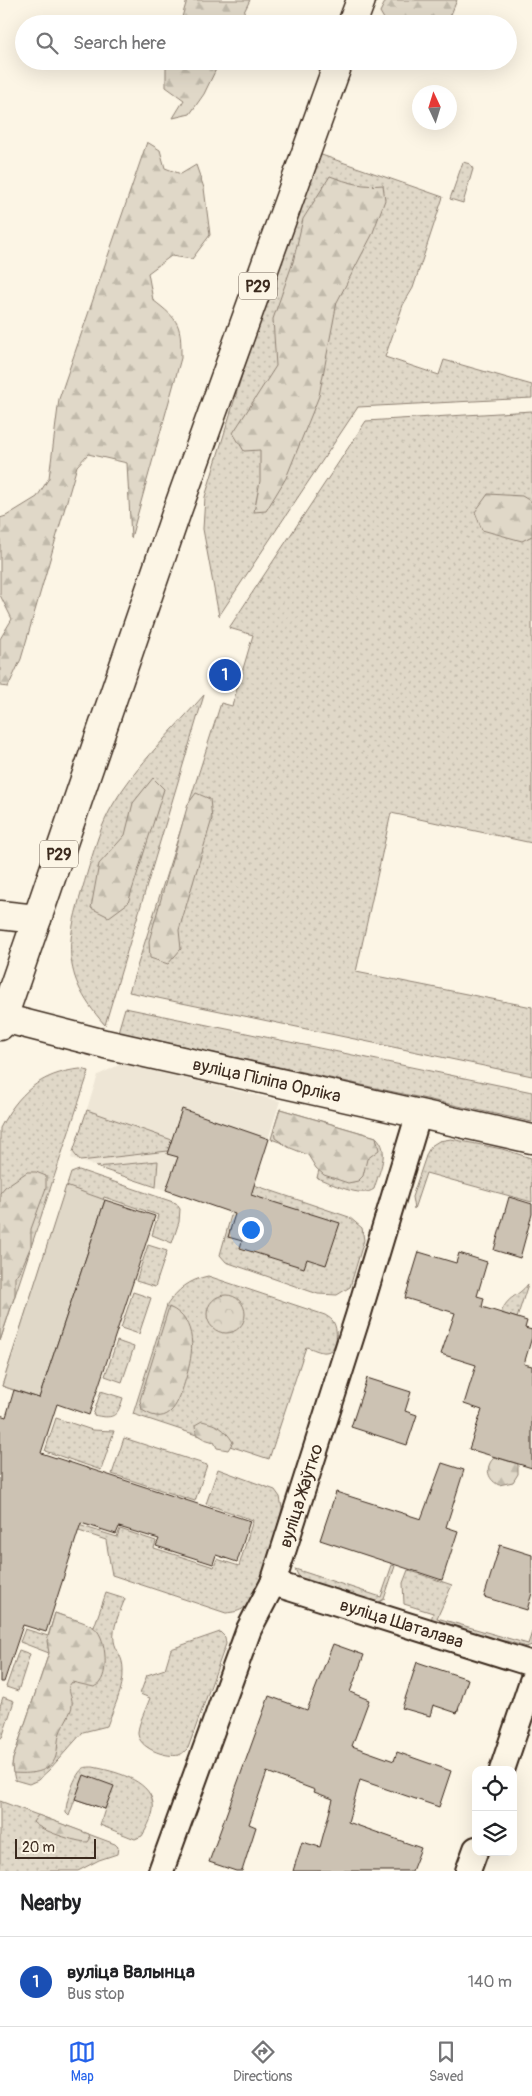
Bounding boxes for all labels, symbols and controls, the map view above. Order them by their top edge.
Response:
search box [15,15,517,70]
icon: search [33,29,61,57]
text: Search here [73,31,166,55]
north arrow [412,85,457,130]
road number: Р29 [239,272,277,300]
pin: 1 [209,656,241,694]
road number: Р29 [40,841,78,868]
street label: вуліца Піліпа Орліка [190,1053,343,1108]
your location [238,1217,264,1243]
street label: вуліца Жаўтко [274,1441,329,1551]
street label: вуліца Шаталава [337,1594,466,1654]
map controls [472,1766,517,1856]
button: locate [472,1766,517,1811]
button: layers [472,1811,517,1856]
scale bar [15,1836,96,1859]
text: 20 m [22,1839,55,1856]
text: Nearby [20,1890,81,1917]
text: вуліца Валынца [67,1960,195,1984]
text: 1 [33,1972,39,1992]
text: 140 m [468,1972,512,1992]
text: Bus stop [67,1984,125,2004]
tab: Map [68,2038,96,2085]
tab: Directions [233,2038,292,2085]
tab: Saved [429,2038,464,2085]

